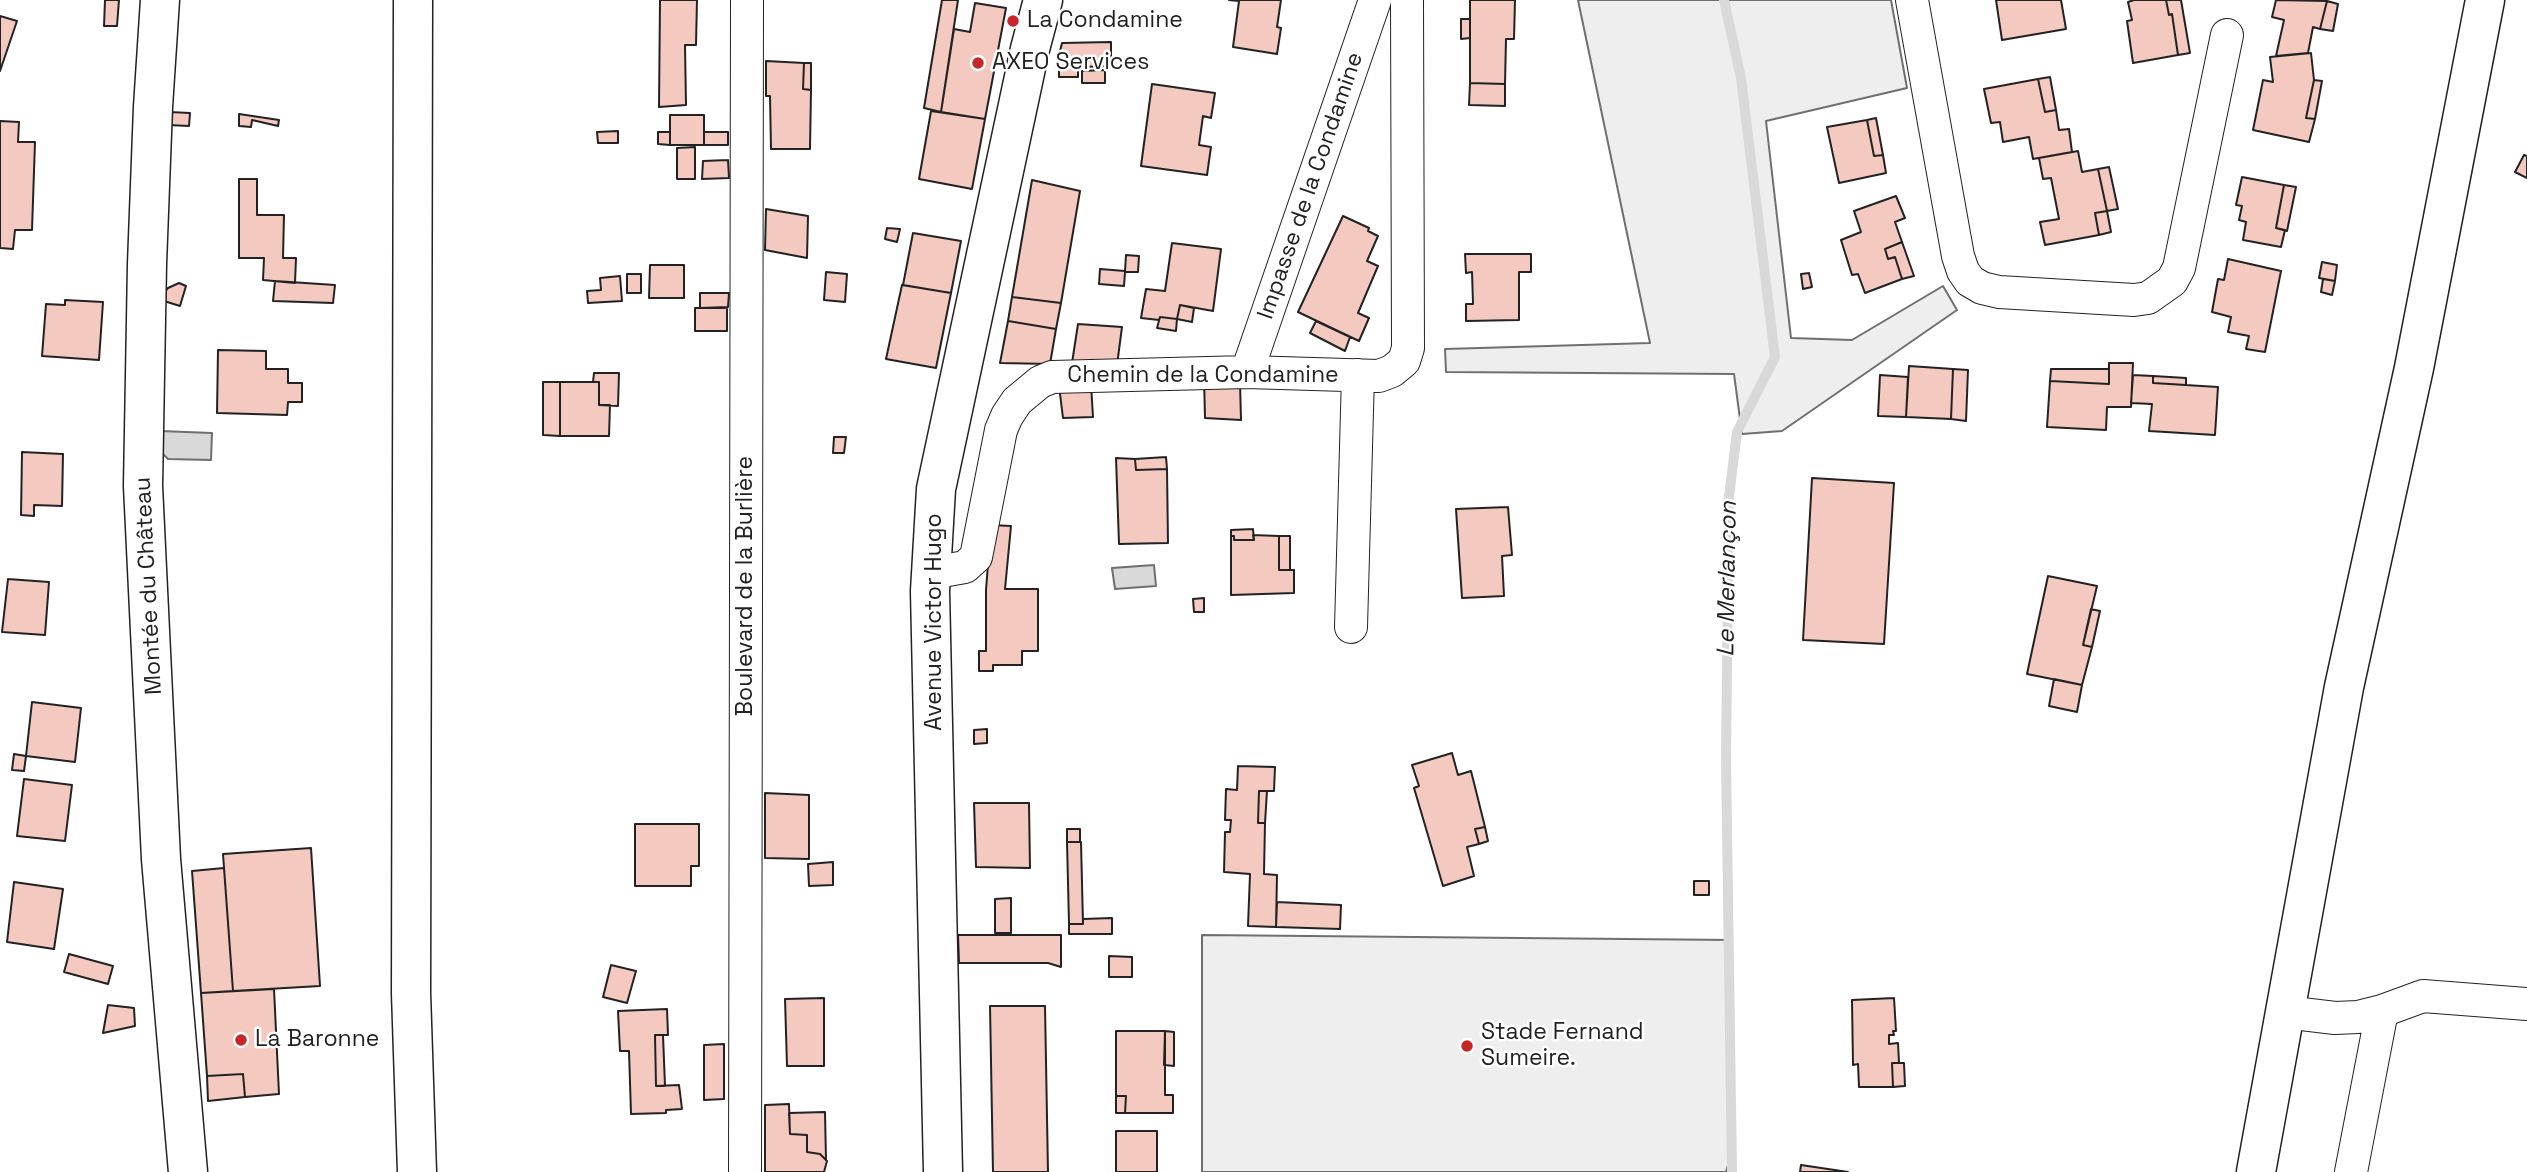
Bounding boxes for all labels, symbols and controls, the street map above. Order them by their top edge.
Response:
place label: La Condamine [1027,7,1183,35]
marker: La Condamine [1005,13,1021,29]
place label: AXEO Services [992,49,1149,77]
street label: Impasse de la Condamine [1252,49,1370,323]
marker: AXEO Services [970,55,986,71]
street label: Chemin de la Condamine [1067,362,1339,390]
street label: Boulevard de la Burlière [732,456,760,716]
street label: Montée du Château [130,476,168,696]
water label: Le Merlançon [1712,501,1744,657]
street label: Avenue Victor Hugo [921,513,949,731]
place label: Stade Fernand Sumeire. [1481,1019,1644,1073]
place label: La Baronne [255,1026,379,1054]
marker: La Baronne [233,1032,249,1048]
marker: Stade Fernand Sumeire. [1459,1038,1475,1054]

